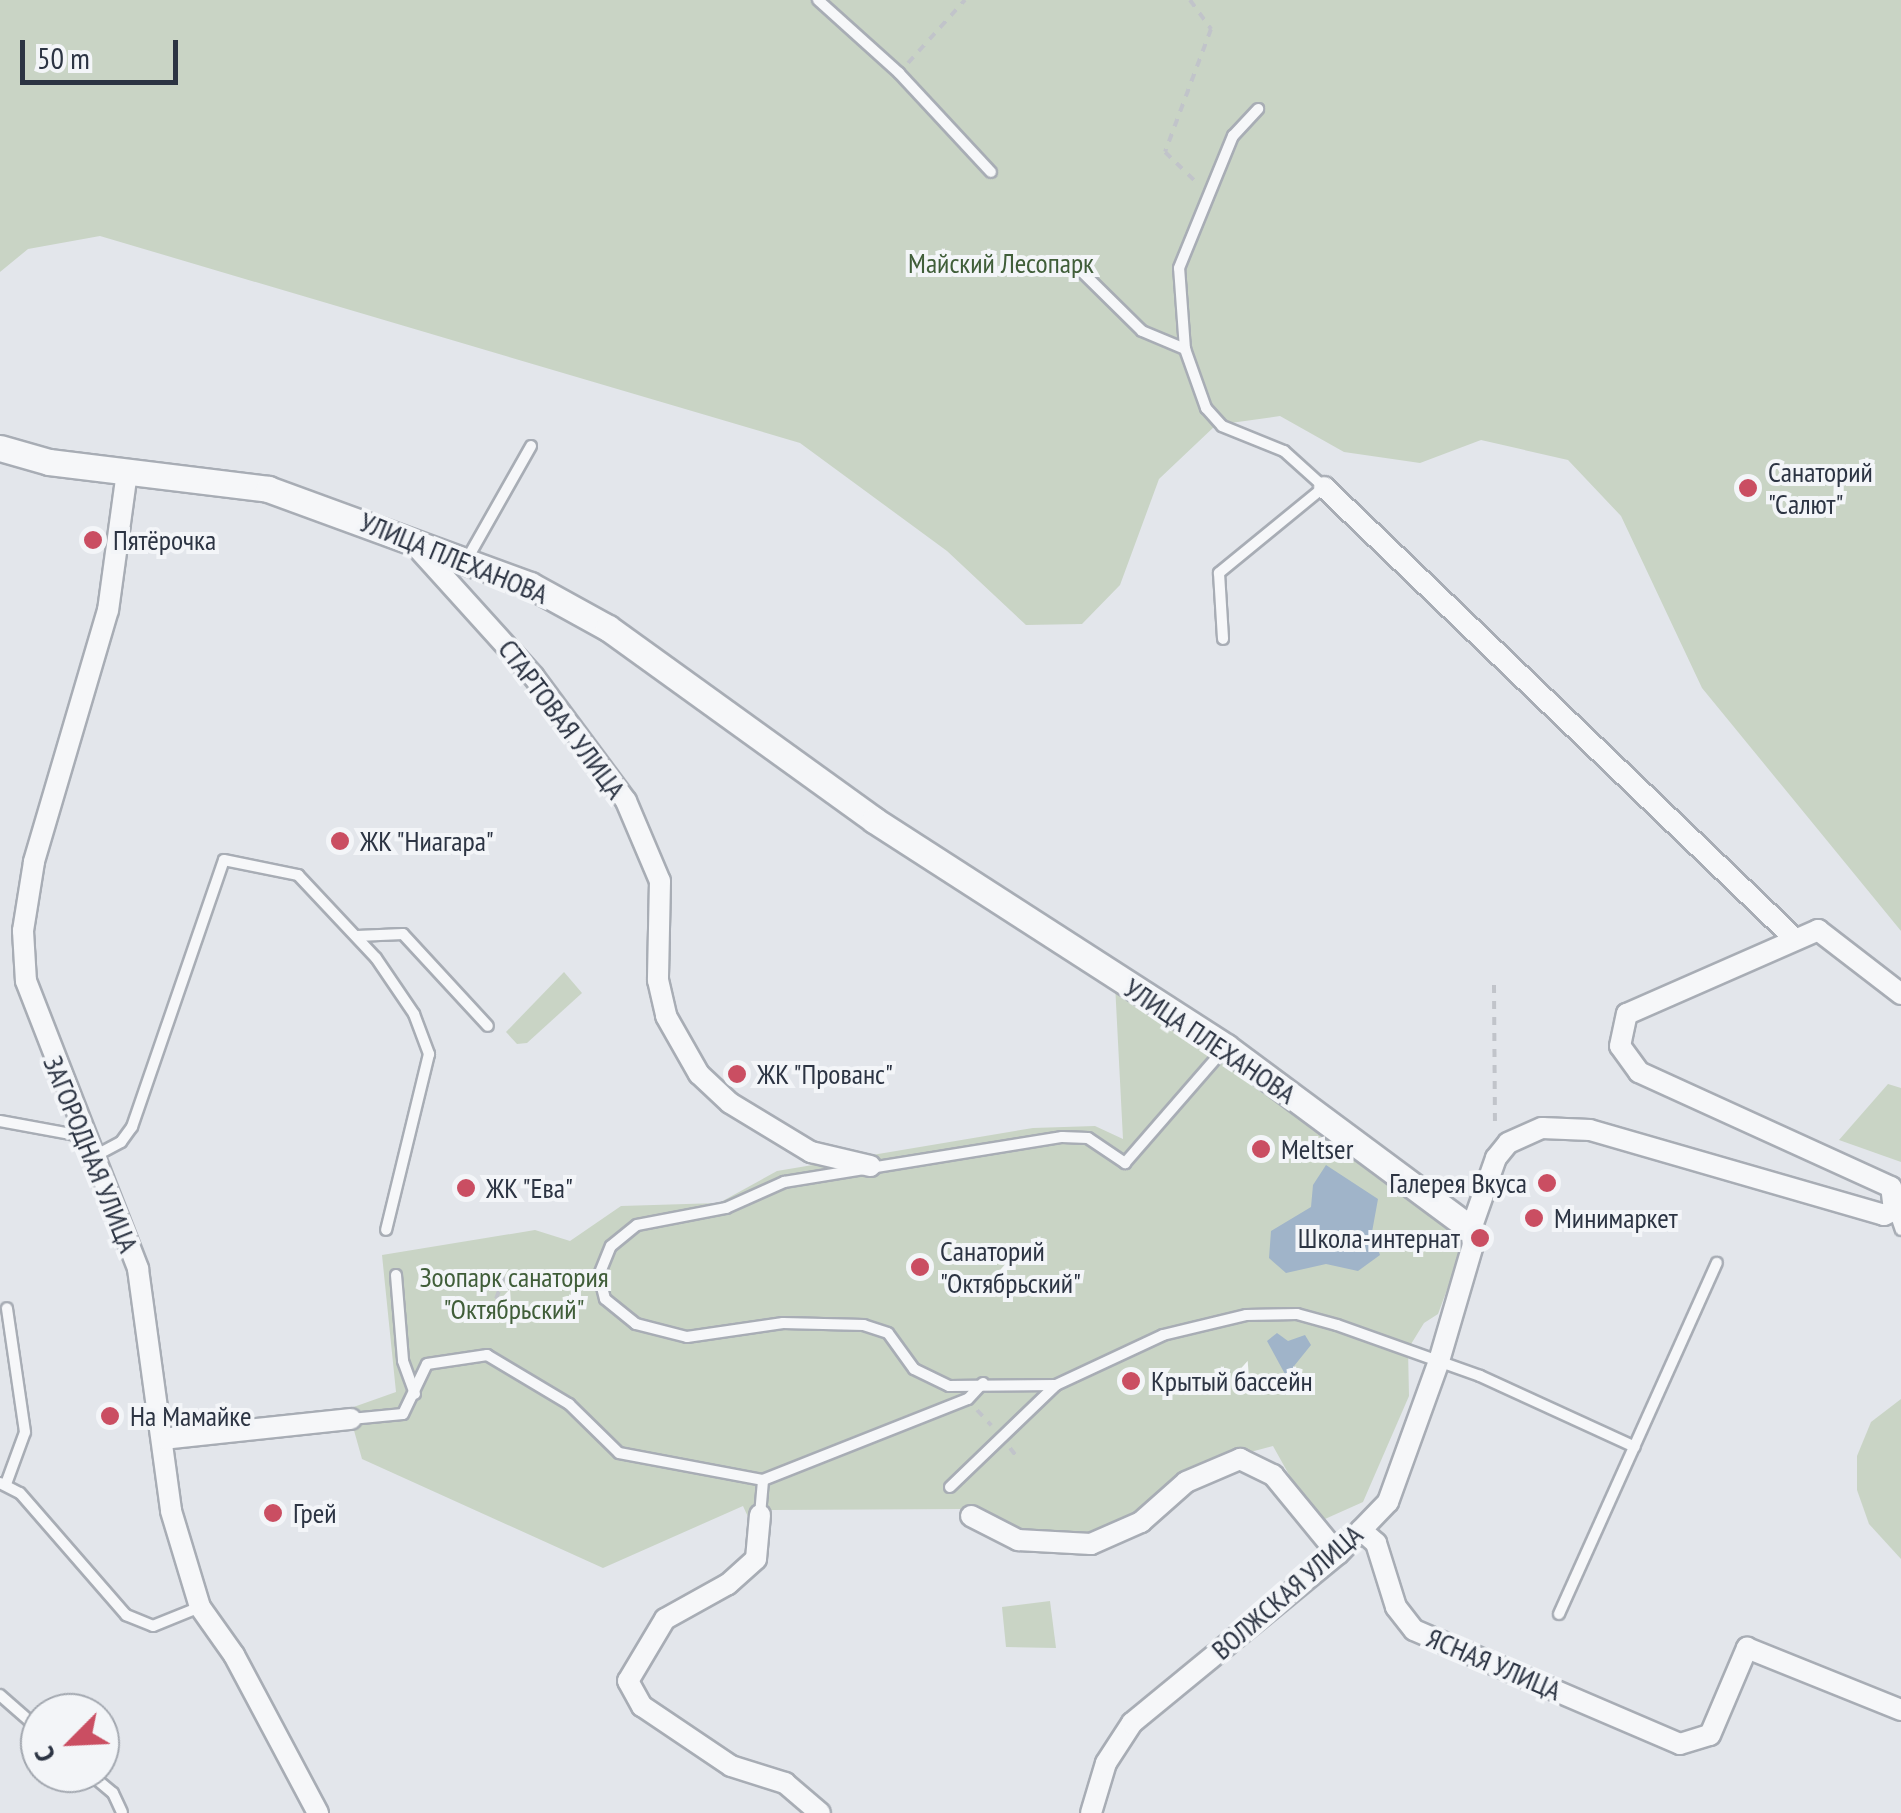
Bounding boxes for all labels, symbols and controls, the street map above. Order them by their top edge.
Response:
scale bar [25,20,182,82]
text: 50 m [37,38,90,77]
park label: Майский Лесопарк [908,246,1094,280]
place label: Санаторий "Салют" [1768,455,1873,521]
marker: Санаторий "Салют" [1737,477,1759,499]
street label: УЛИЦА ПЛЕХАНОВА [355,505,553,611]
place label: Пятёрочка [113,523,216,557]
marker: Пятёрочка [82,529,104,551]
street label: СТАРТОВАЯ УЛИЦА [491,633,633,805]
place label: ЖК "Ниагара" [360,824,495,858]
marker: ЖК "Ниагара" [329,830,351,852]
street label: УЛИЦА ПЛЕХАНОВА [1117,971,1303,1111]
street label: ЗАГОРОДНАЯ УЛИЦА [36,1050,146,1258]
place label: ЖК "Прованс" [757,1057,895,1091]
marker: ЖК "Прованс" [726,1063,748,1085]
place label: Meltser [1281,1132,1353,1166]
marker: Meltser [1250,1138,1272,1160]
place label: Галерея Вкуса [1389,1166,1527,1200]
place label: ЖК "Ева" [486,1171,575,1205]
marker: Галерея Вкуса [1536,1172,1558,1194]
marker: ЖК "Ева" [455,1177,477,1199]
place label: Минимаркет [1554,1201,1678,1235]
marker: Минимаркет [1523,1207,1545,1229]
place label: Школа-интернат [1298,1221,1460,1255]
marker: Школа-интернат [1469,1227,1491,1249]
place label: Санаторий "Октябрьский" [940,1234,1081,1300]
marker: Санаторий "Октябрьский" [909,1256,931,1278]
park label: Зоопарк санатория "Октябрьский" [419,1260,609,1326]
place label: Крытый бассейн [1151,1364,1313,1398]
marker: Крытый бассейн [1120,1370,1142,1392]
place label: На Мамайке [130,1399,251,1433]
marker: На Мамайке [99,1405,121,1427]
place label: Грей [293,1496,337,1530]
marker: Грей [262,1502,284,1524]
street label: ВОЛЖСКАЯ УЛИЦА [1204,1517,1370,1667]
street label: ЯСНАЯ УЛИЦА [1422,1621,1566,1707]
north arrow [20,1693,120,1793]
text: С [24,1741,63,1768]

